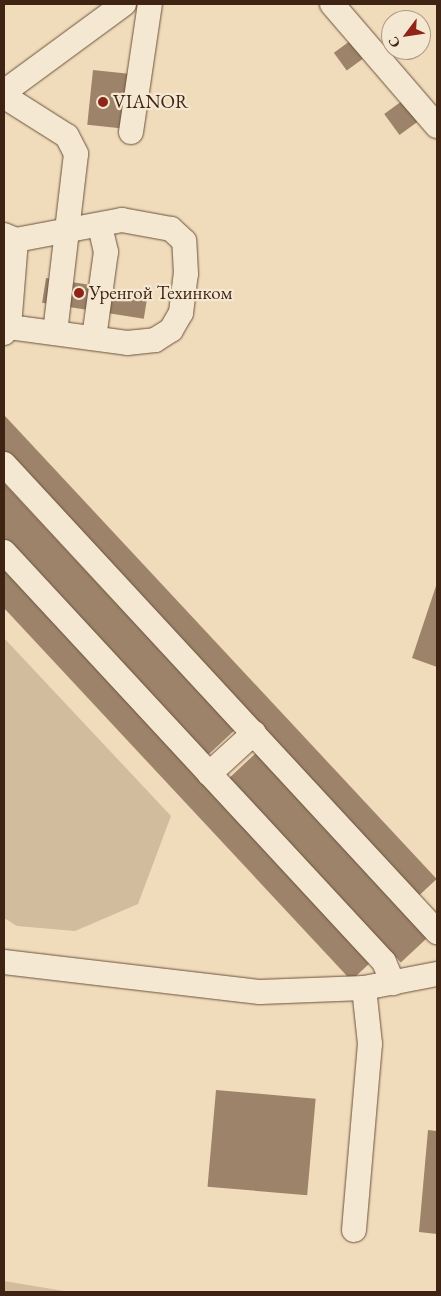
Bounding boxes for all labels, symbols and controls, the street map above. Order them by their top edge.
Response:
north arrow [381,10,431,60]
text: С [384,33,404,51]
place label: VIANOR [113,91,188,113]
marker: VIANOR [97,96,109,108]
place label: Уренгой Техинком [89,282,232,304]
marker: Уренгой Техинком [73,287,85,299]

